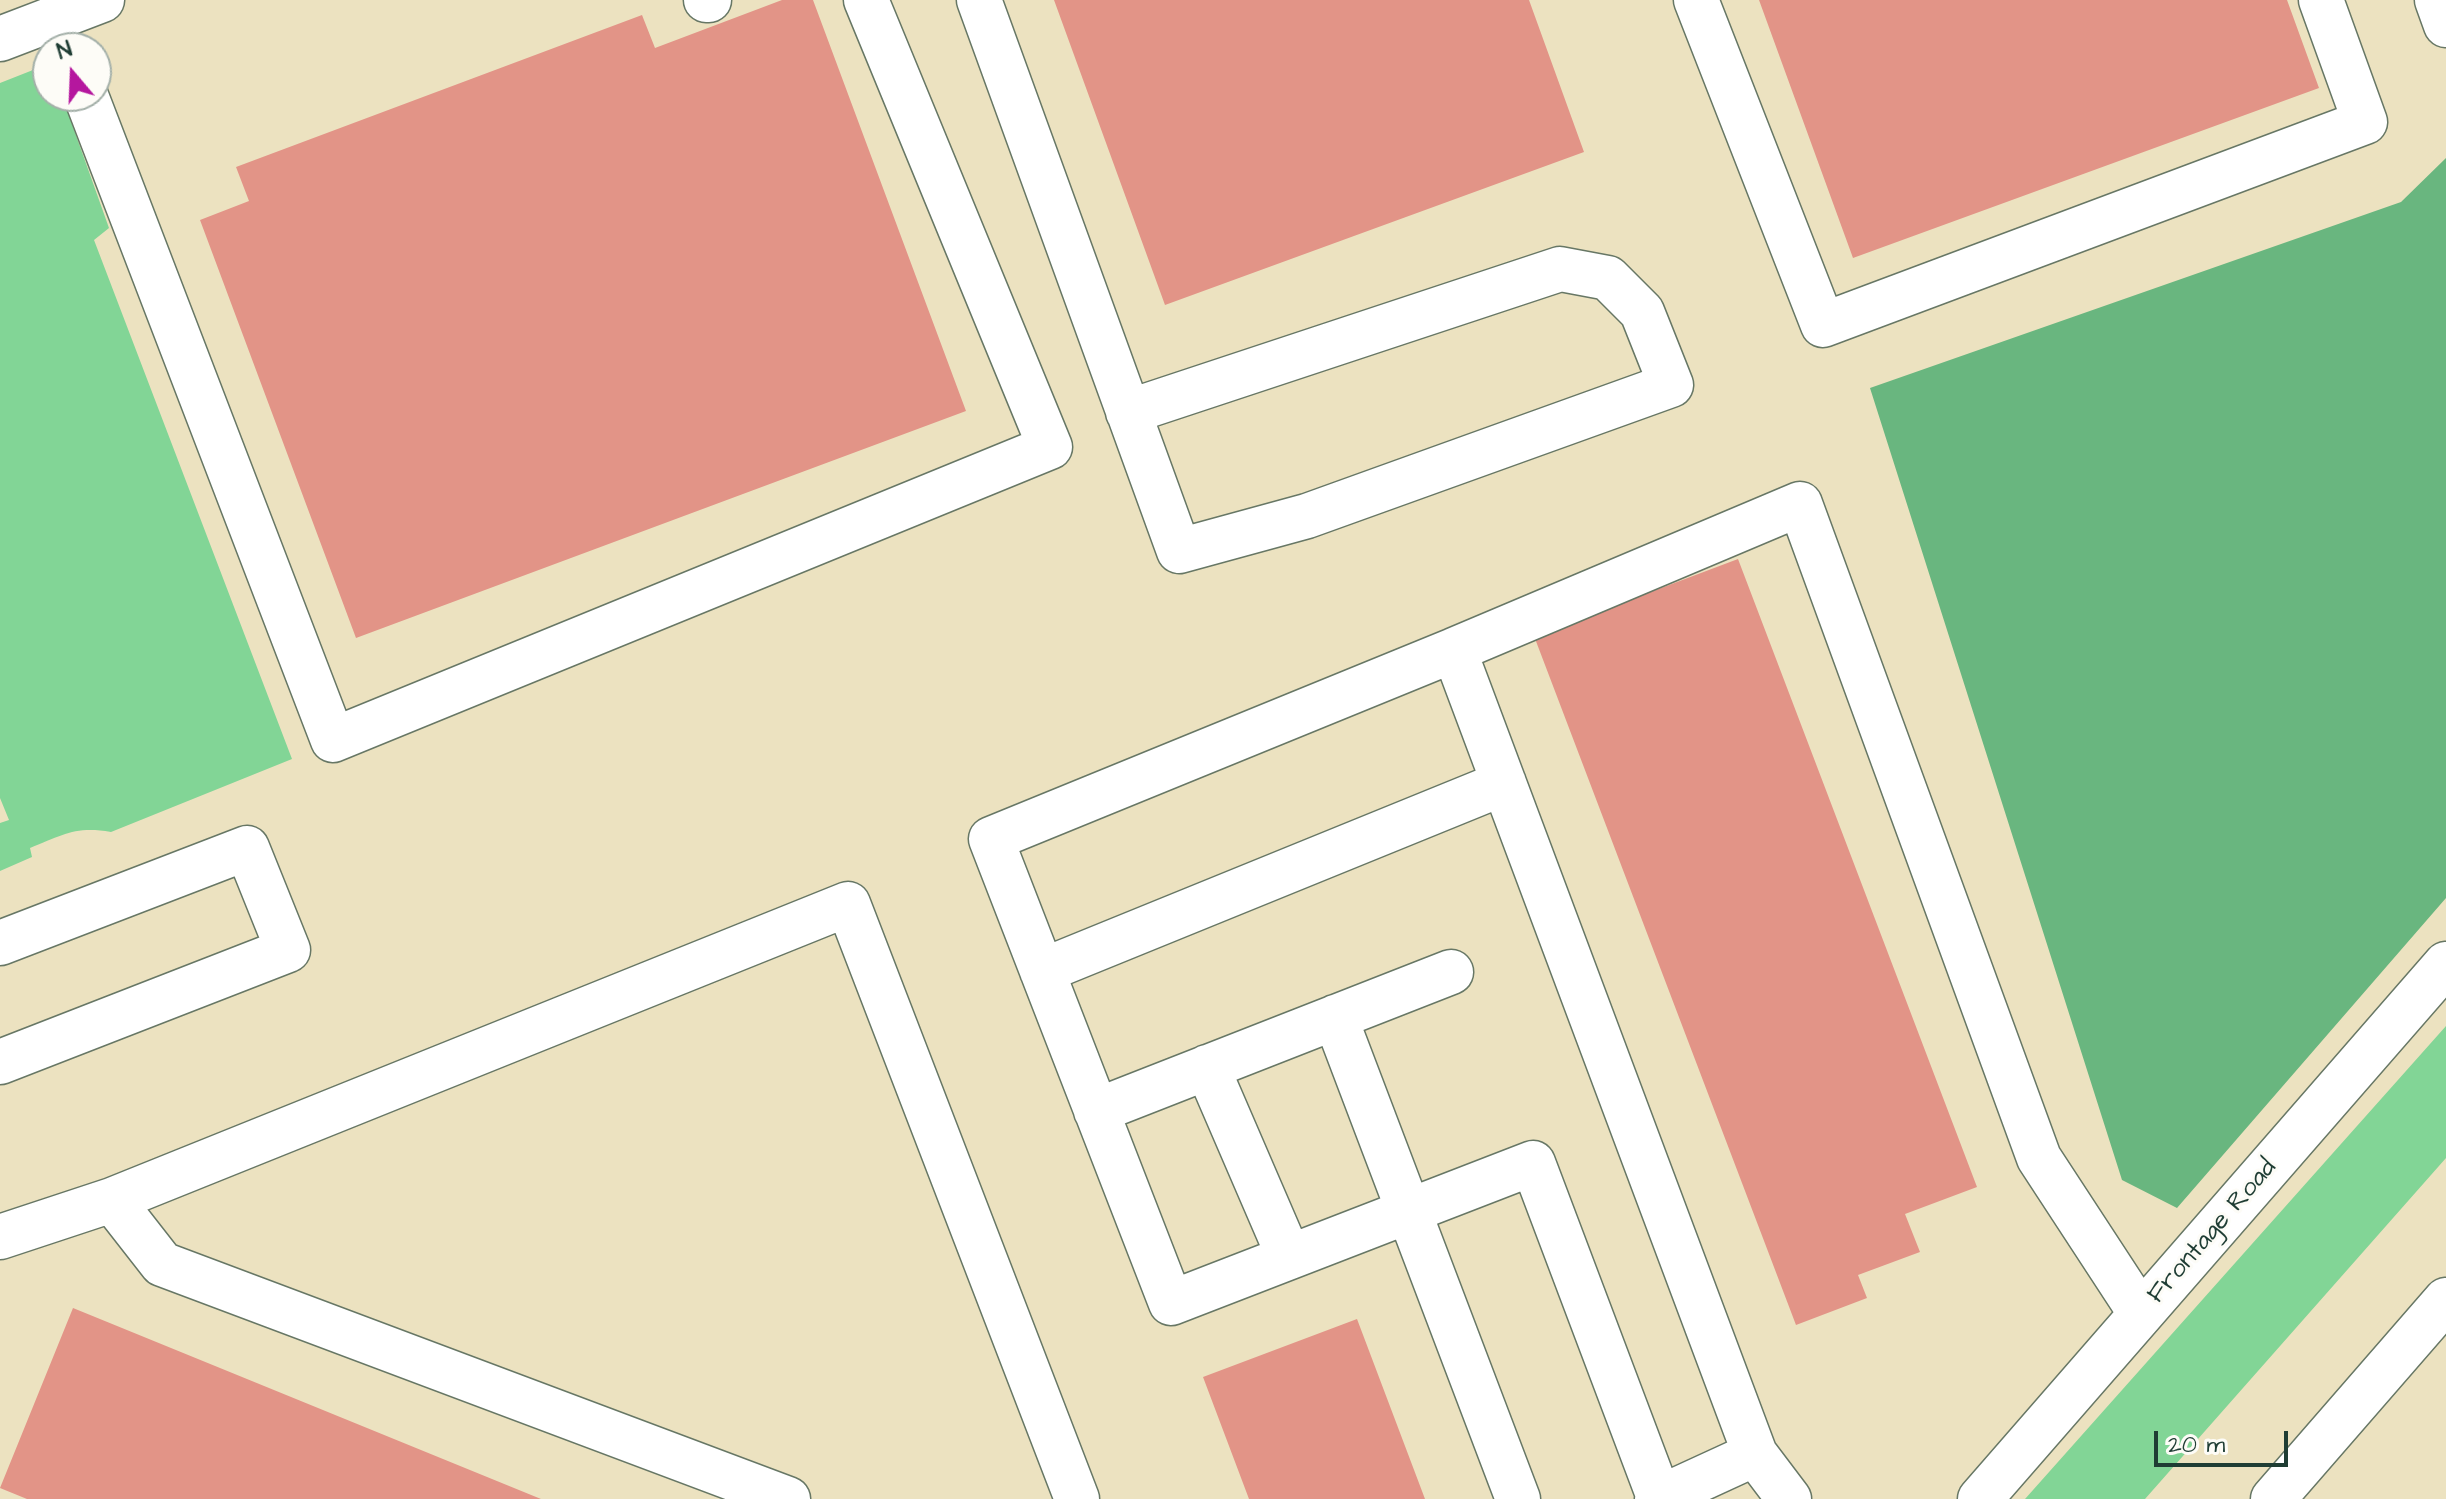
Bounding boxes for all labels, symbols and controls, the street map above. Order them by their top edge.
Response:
north arrow [32,32,112,112]
text: N [53,34,76,68]
street label: Frontage Road [2142,1153,2284,1311]
scale bar [2158,1415,2292,1465]
text: 20 m [2168,1428,2225,1462]

